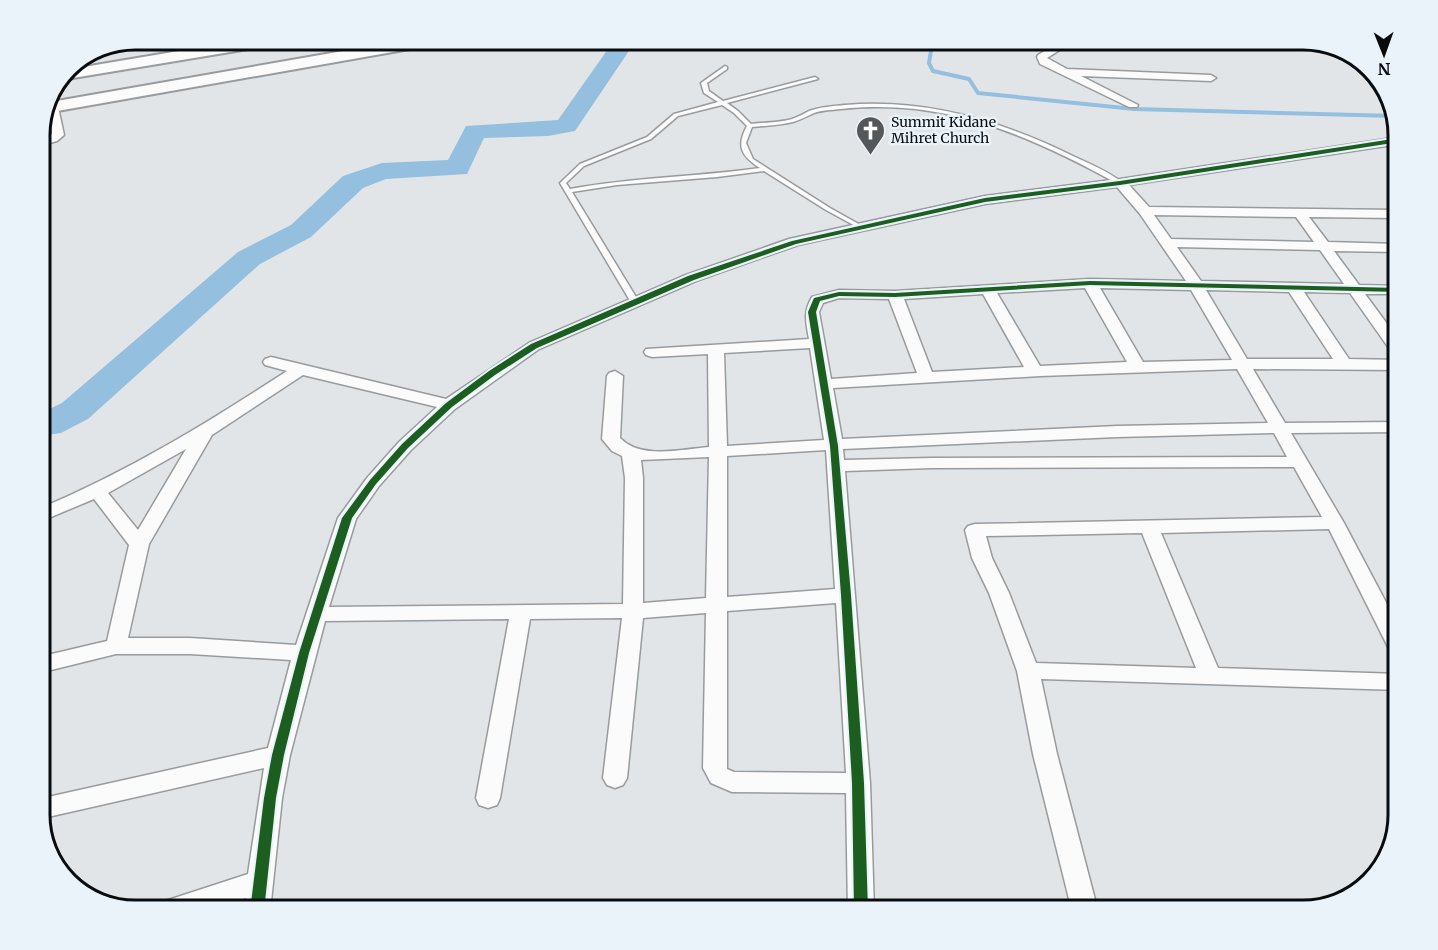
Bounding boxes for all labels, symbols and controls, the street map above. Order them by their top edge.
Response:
north arrow [1354,24,1414,84]
text: N [1377,59,1391,79]
place label: Summit Kidane Mihret Church [891,113,996,147]
church icon: Summit Kidane Mihret Church [854,114,886,156]

